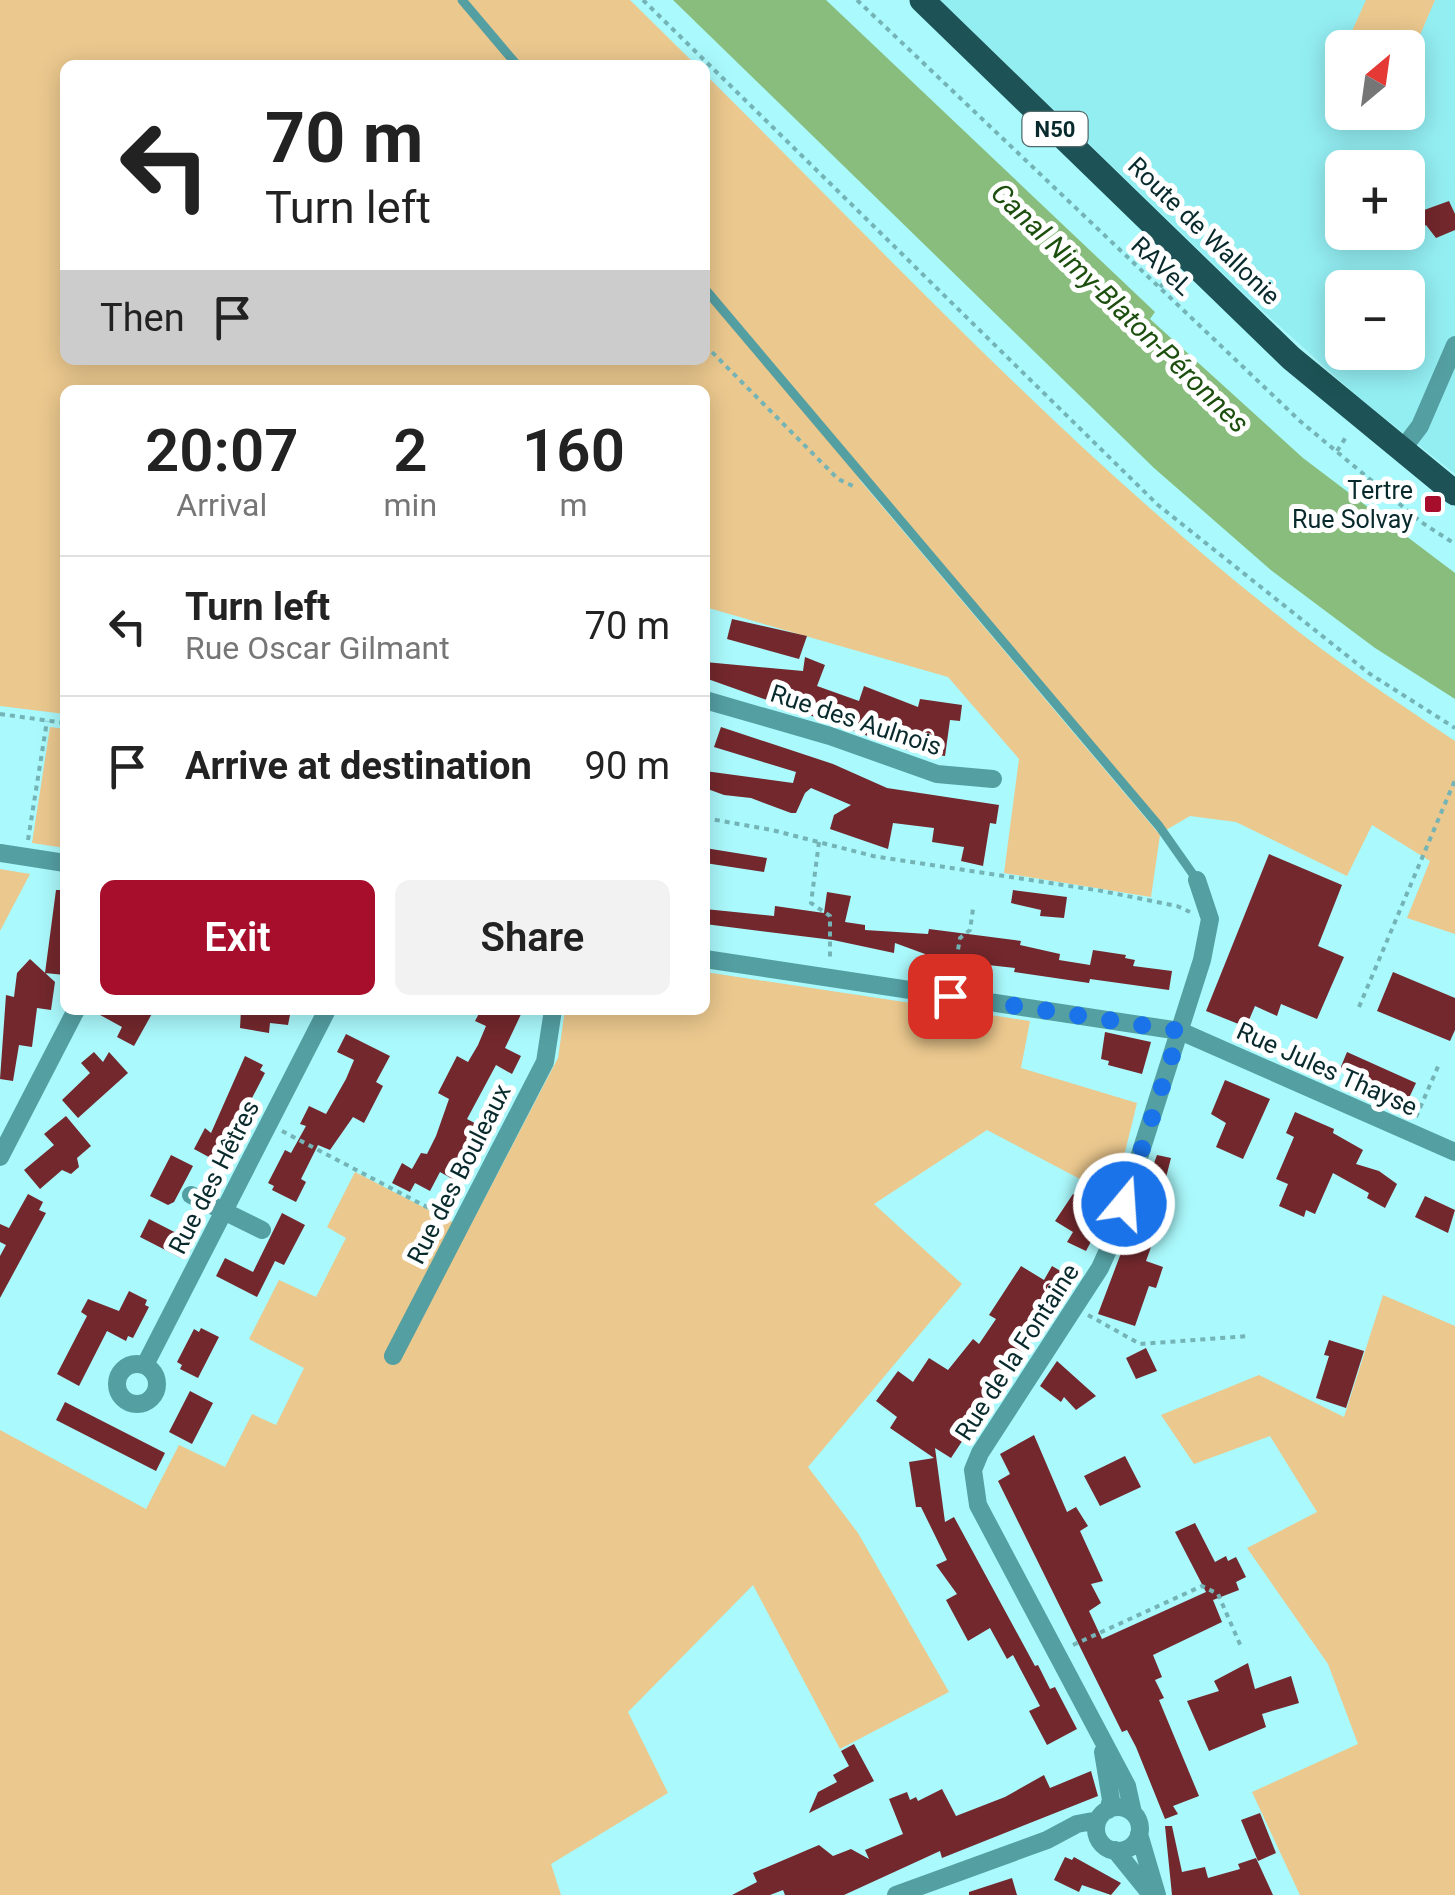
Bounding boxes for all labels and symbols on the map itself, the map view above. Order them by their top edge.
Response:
north arrow [1325,30,1425,130]
road number: N50 [1022,112,1088,146]
street label: Route de Wallonie [1122,151,1286,311]
water label: Canal Nimy-Blaton-Péronnes [984,176,1256,440]
street label: RAVeL [1126,231,1198,301]
place label: Tertre Rue Solvay [1292,476,1413,534]
marker: Tertre Rue Solvay [1422,493,1444,515]
street label: Rue des Aulnois [767,679,945,761]
pin [908,954,993,1039]
street label: Rue Jules Thayse [1232,1016,1422,1122]
street label: Rue des Bouleaux [401,1079,517,1269]
street label: Rue des Hêtres [163,1095,265,1259]
position arrow [1072,1152,1176,1256]
street label: Rue de la Fontaine [949,1258,1085,1446]

